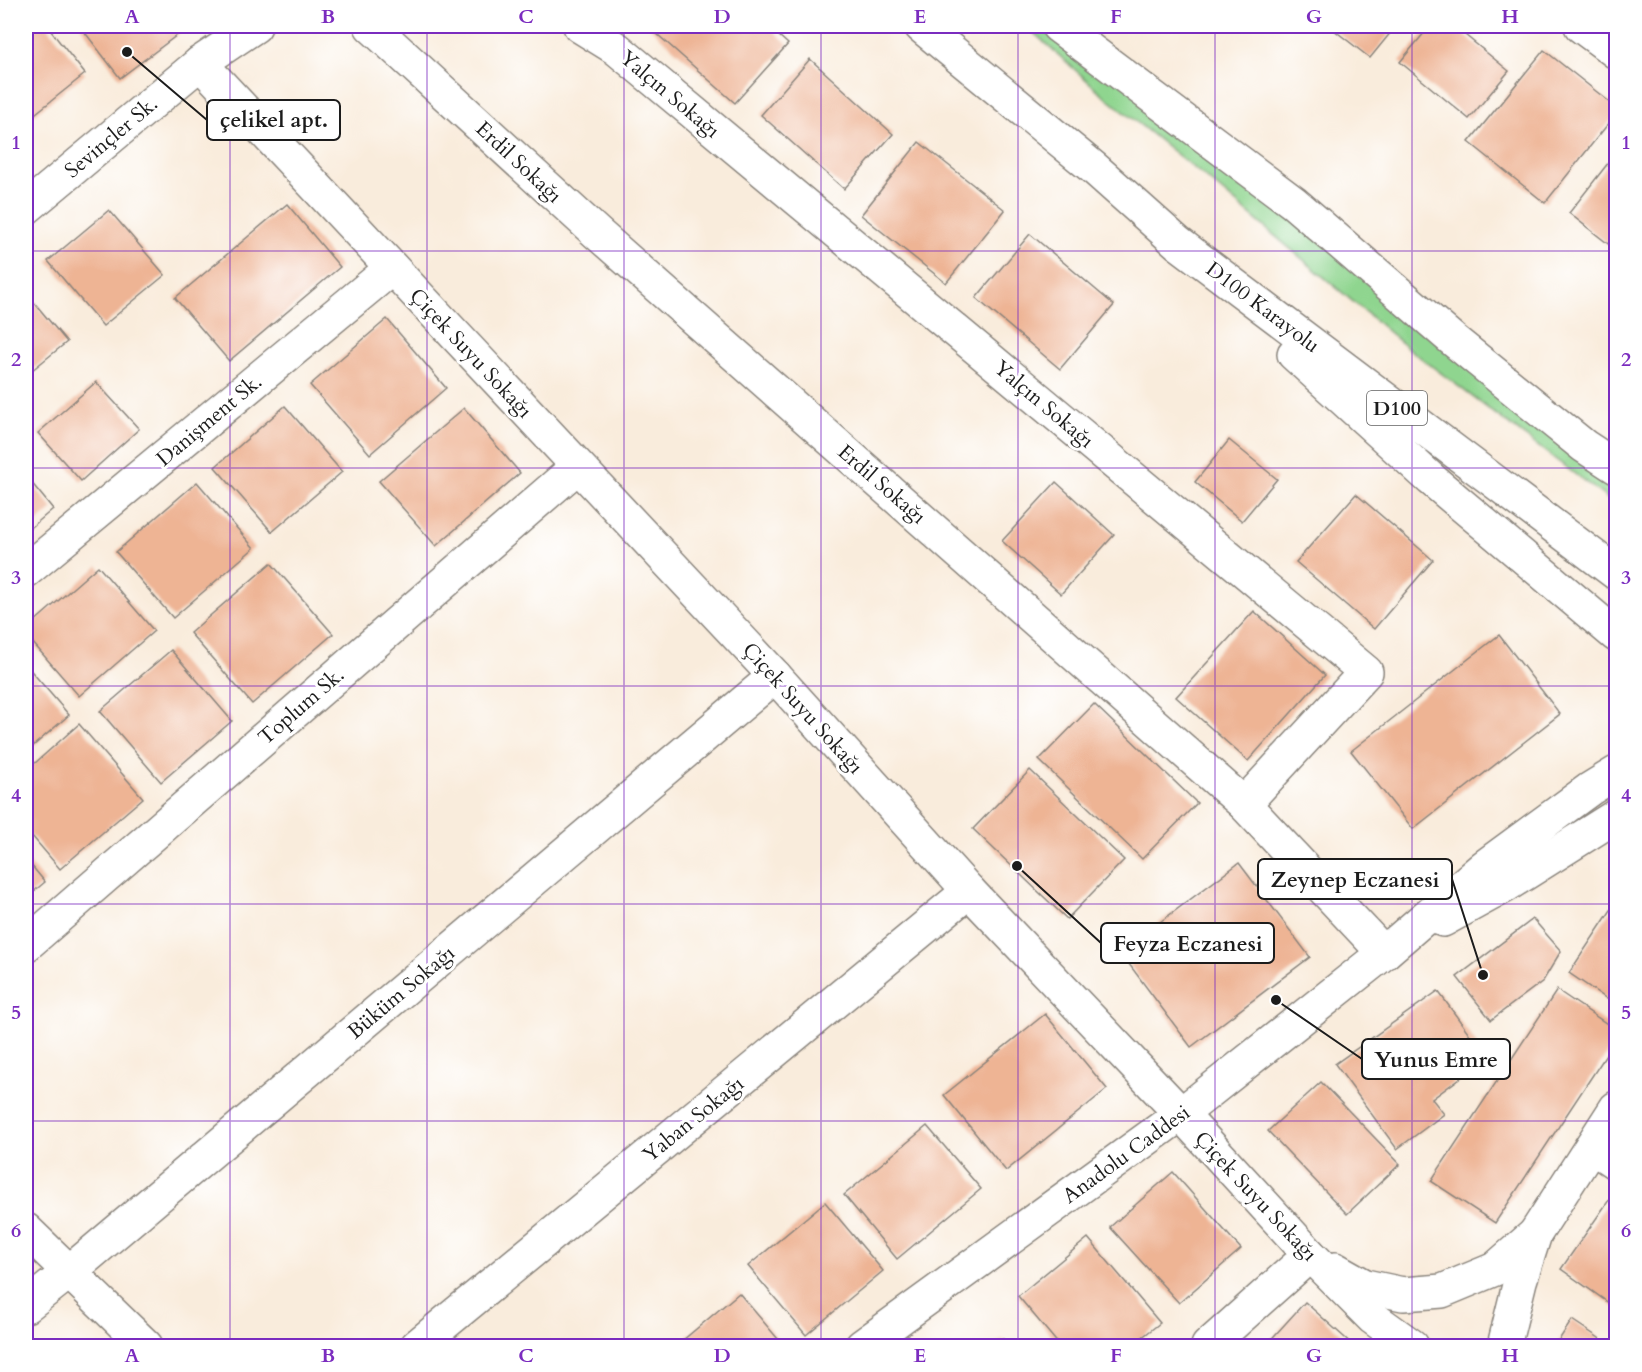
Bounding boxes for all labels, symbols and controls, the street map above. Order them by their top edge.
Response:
text: A [124,3,140,30]
text: B [321,3,335,30]
text: C [518,3,534,30]
text: D [713,3,731,30]
text: E [914,3,926,30]
text: F [1110,3,1122,30]
text: G [1306,3,1322,30]
text: H [1501,3,1519,30]
street label: Yalçın Sokağı [613,44,726,145]
street label: Sevinçler Sk. [59,90,164,185]
callout: çelikel apt. [207,100,340,140]
text: çelikel apt. [220,105,328,135]
street label: Erdil Sokağı [469,115,568,210]
text: 1 [11,129,21,156]
text: 1 [1621,129,1631,156]
street label: D100 Karayolu [1200,255,1326,360]
street label: Çiçek Suyu Sokağı [403,282,539,425]
text: 2 [11,346,21,373]
text: 2 [1621,346,1631,373]
street label: Yalçın Sokağı [987,354,1100,455]
street label: Danişment Sk. [150,368,268,473]
road number: D100 [1367,391,1427,425]
street label: Erdil Sokağı [831,438,932,531]
text: 3 [11,564,21,591]
text: 3 [1621,564,1631,591]
street label: Çiçek Suyu Sokağı [736,636,870,781]
street label: Toplum Sk. [252,661,351,752]
text: 4 [11,782,21,809]
text: 4 [1621,782,1631,809]
callout: Zeynep Eczanesi [1258,859,1452,899]
text: Zeynep Eczanesi [1270,865,1440,895]
callout: Feyza Eczanesi [1101,923,1274,963]
text: Feyza Eczanesi [1113,929,1263,959]
street label: Büküm Sokağı [342,939,461,1046]
text: 5 [11,999,21,1026]
text: 5 [1621,999,1631,1026]
callout: Yunus Emre [1362,1039,1510,1079]
text: Yunus Emre [1374,1045,1498,1075]
street label: Yaban Sokağı [637,1070,750,1169]
street label: Anadolu Caddesi [1057,1098,1196,1210]
street label: Çiçek Suyu Sokağı [1188,1125,1324,1268]
text: 6 [11,1217,21,1244]
text: 6 [1621,1217,1631,1244]
text: A [124,1342,140,1369]
text: B [321,1342,335,1369]
text: C [518,1342,534,1369]
text: D [713,1342,731,1369]
text: E [914,1342,926,1369]
text: F [1110,1342,1122,1369]
text: G [1306,1342,1322,1369]
text: H [1501,1342,1519,1369]

